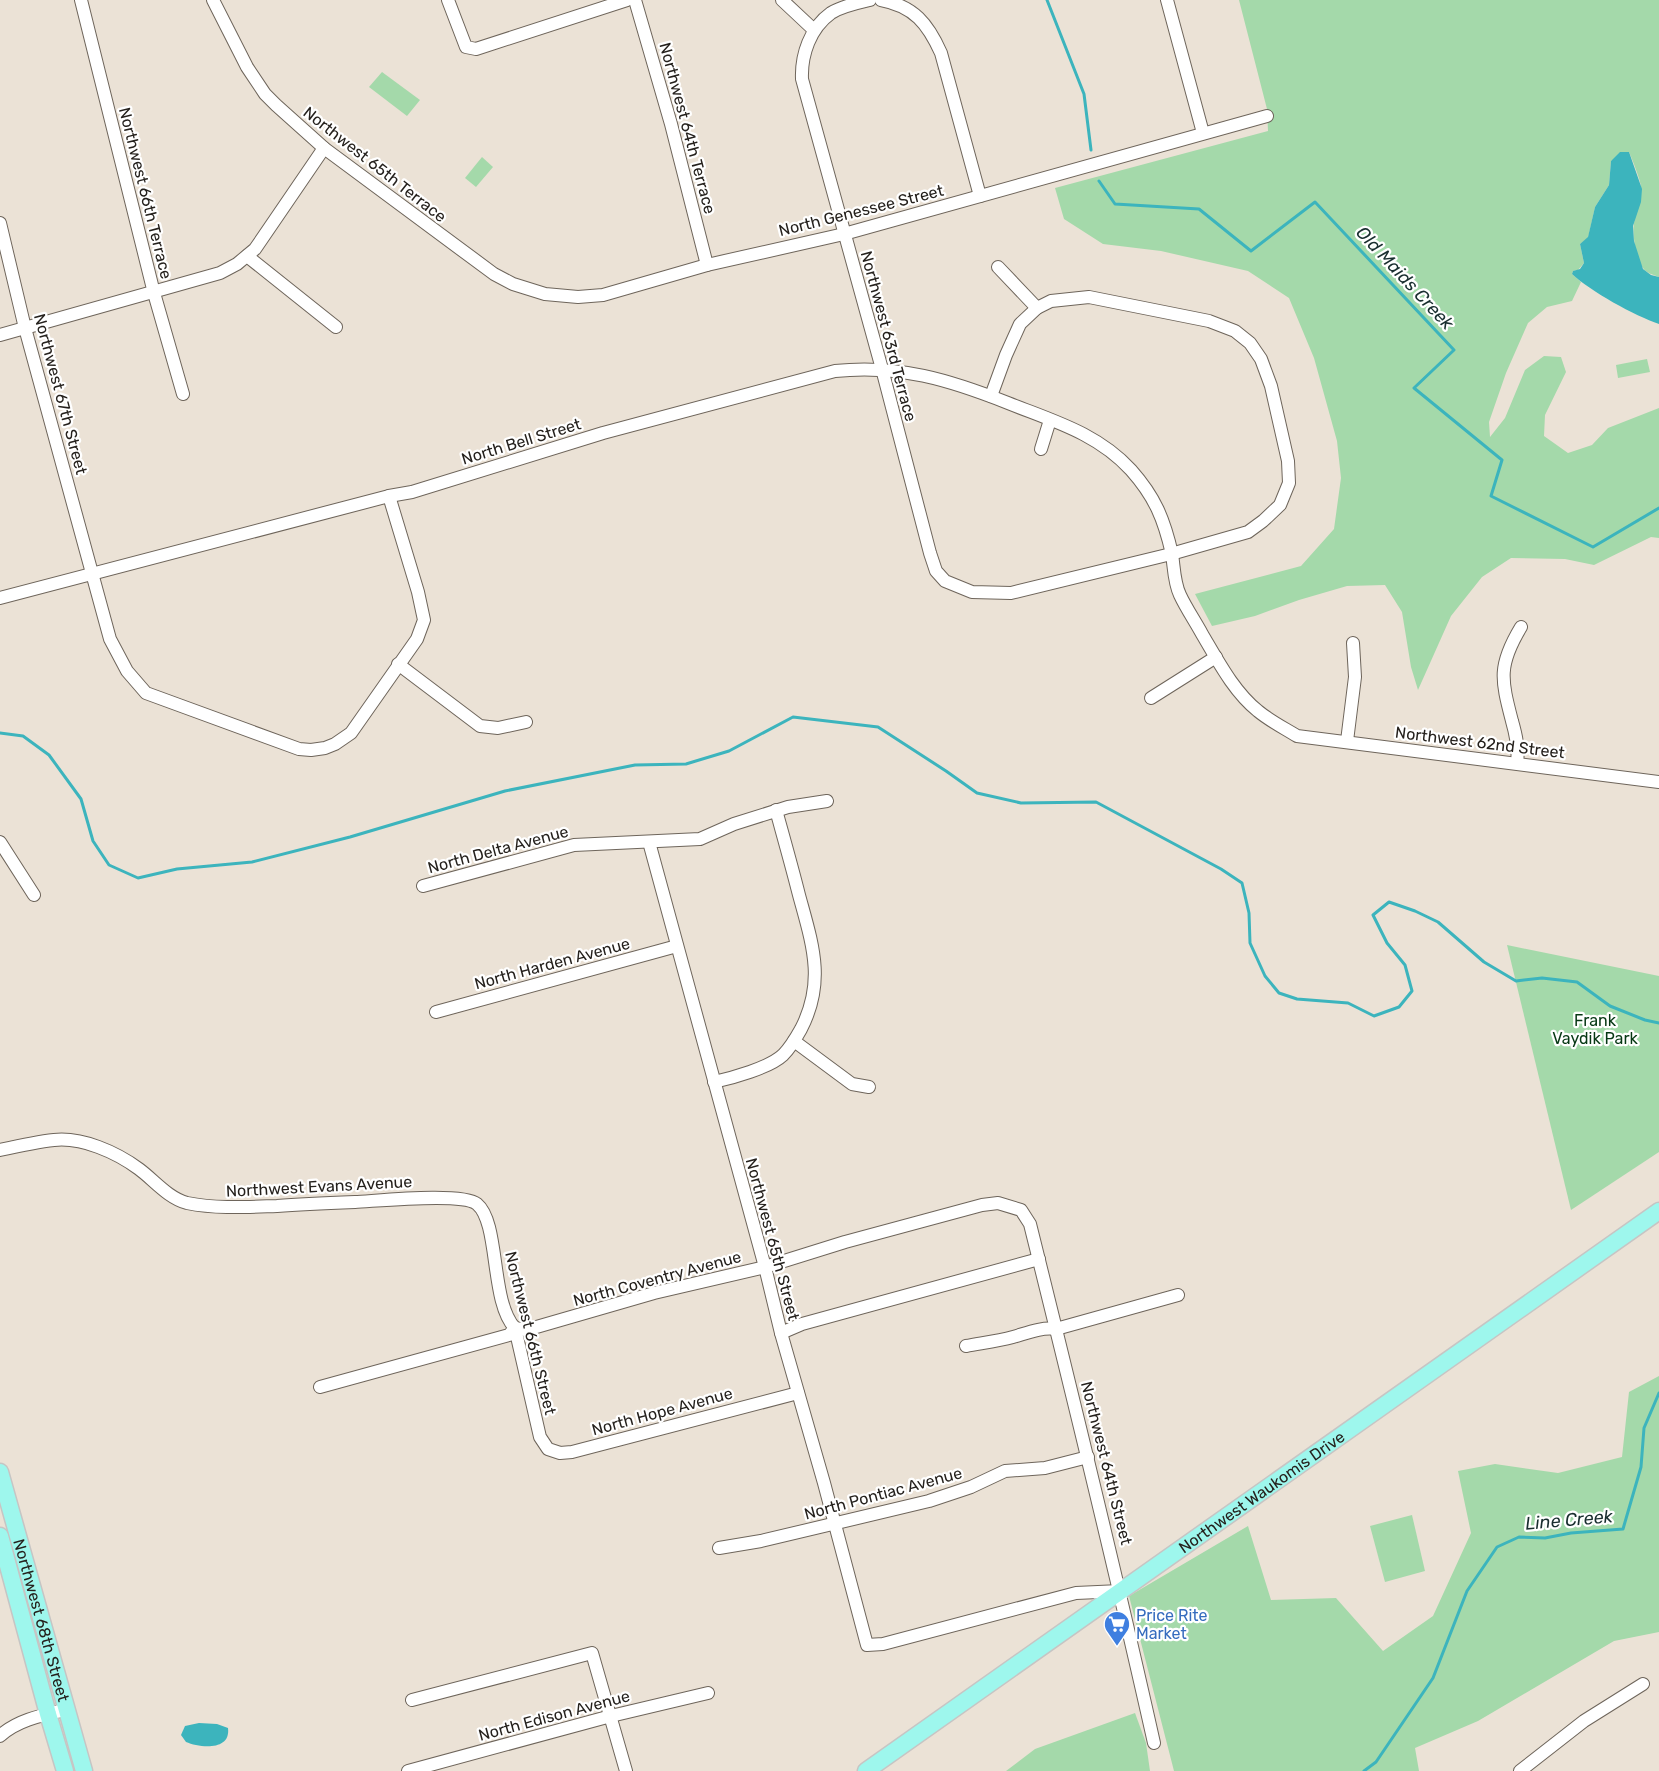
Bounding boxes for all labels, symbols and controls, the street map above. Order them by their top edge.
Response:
street label: Northwest 64th Terrace [655,40,720,216]
street label: Northwest 65th Terrace [299,103,450,226]
street label: Northwest 66th Terrace [115,105,176,281]
street label: North Genessee Street [777,181,946,240]
water label: Old Maids Creek [1351,222,1459,335]
street label: Northwest 63rd Terrace [857,249,920,423]
street label: Northwest 67th Street [30,312,91,477]
street label: North Bell Street [459,414,583,469]
street label: Northwest 62nd Street [1394,723,1566,762]
street label: North Delta Avenue [426,822,571,877]
street label: North Harden Avenue [472,934,632,993]
park label: Frank Vaydik Park [1552,1011,1638,1048]
street label: Northwest 65th Street [742,1156,803,1322]
street label: Northwest Evans Avenue [225,1172,413,1201]
street label: North Coventry Avenue [571,1247,743,1310]
street label: Northwest 66th Street [501,1249,560,1417]
street label: Northwest 64th Street [1077,1379,1136,1547]
street label: North Hope Avenue [590,1384,735,1439]
street label: Northwest Waukomis Drive [1175,1427,1348,1557]
street label: North Pontiac Avenue [802,1463,964,1524]
water label: Line Creek [1524,1505,1614,1535]
street label: Northwest 68th Street [9,1537,73,1704]
place label: Price Rite Market [1136,1606,1208,1643]
supermarket icon: Price Rite Market [1102,1609,1132,1647]
street label: North Edison Avenue [476,1686,632,1745]

